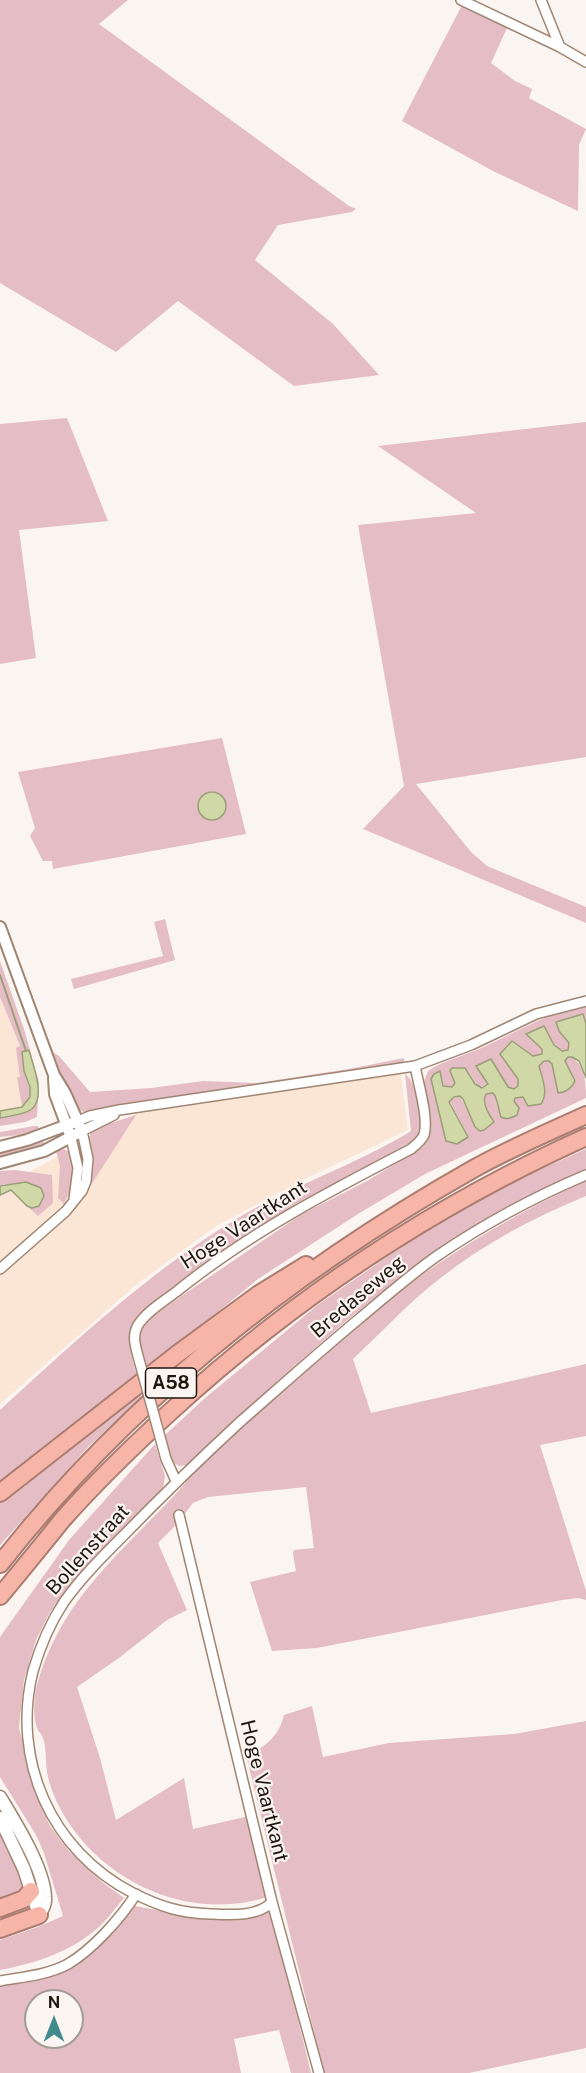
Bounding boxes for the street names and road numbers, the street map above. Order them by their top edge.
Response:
street label: Hoge Vaartkant [176,1175,312,1275]
street label: Bredaseweg [306,1251,410,1343]
road number: A58 [146,1368,196,1398]
street label: Bollenstraat [41,1500,135,1600]
street label: Hoge Vaartkant [235,1717,293,1865]

